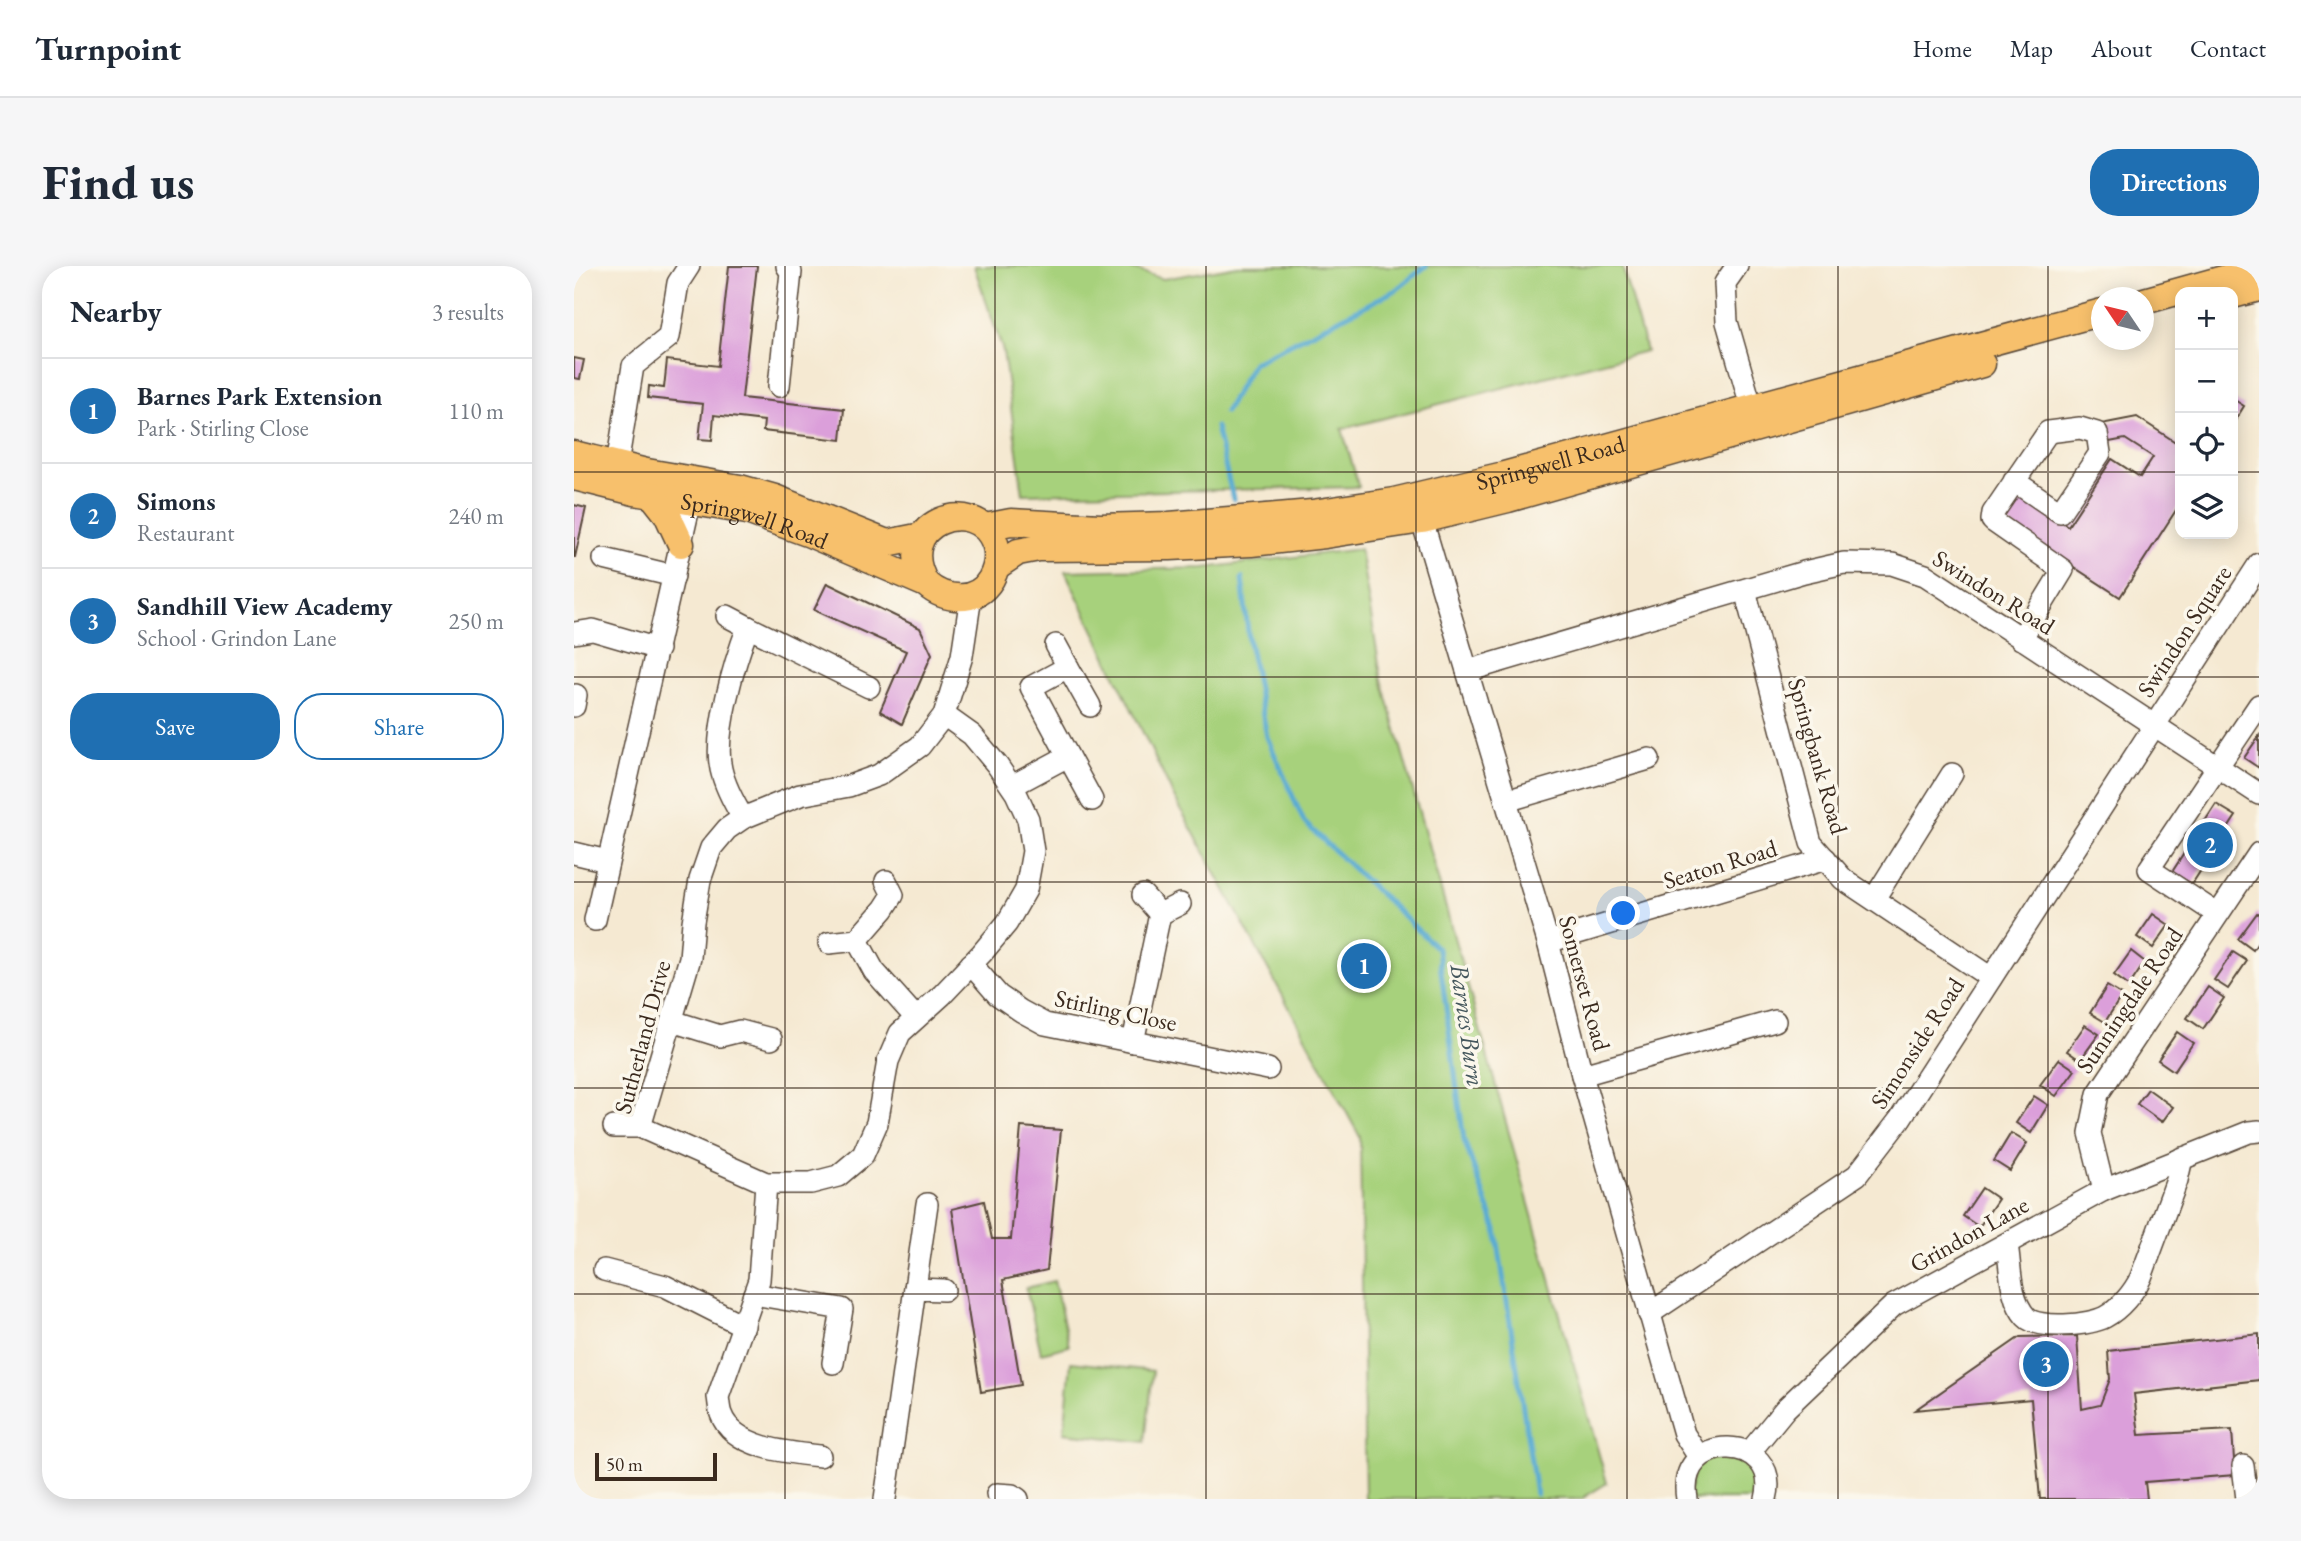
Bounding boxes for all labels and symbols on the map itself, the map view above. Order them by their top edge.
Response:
north arrow [2091,287,2154,350]
street label: Springwell Road [1473,427,1629,497]
street label: Springwell Road [679,485,834,556]
street label: Swindon Road [1927,542,2061,642]
street label: Swindon Square [2130,559,2238,703]
street label: Springbank Road [1781,674,1855,838]
pin: 2 [2187,819,2233,871]
street label: Seaton Road [1659,832,1781,896]
your location [1606,896,1640,930]
street label: Somerset Road [1552,912,1618,1055]
street label: Sunningdale Road [2069,920,2190,1079]
pin: 1 [1341,940,1387,992]
street label: Sutherland Drive [607,957,677,1117]
water label: Barnes Burn [1442,961,1493,1088]
street label: Simonside Road [1863,971,1971,1115]
street label: Stirling Close [1052,982,1180,1038]
street label: Grindon Lane [1904,1189,2034,1279]
pin: 3 [2023,1338,2069,1390]
scale bar [595,1450,718,1482]

